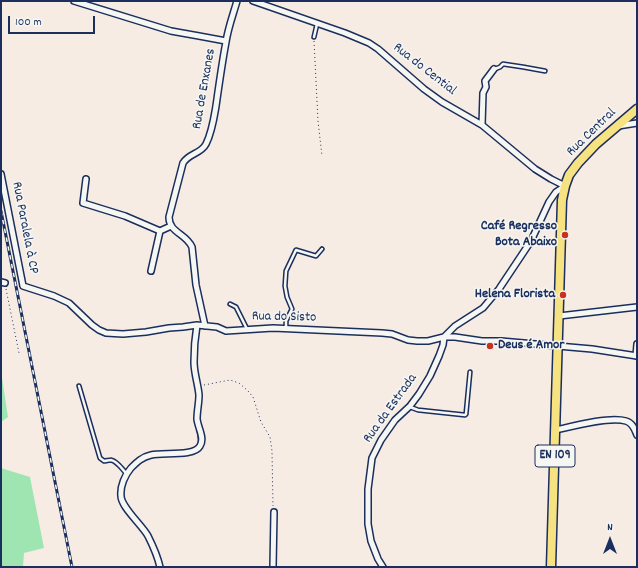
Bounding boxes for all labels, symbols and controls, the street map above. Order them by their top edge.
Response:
scale bar [10,8,97,34]
text: 100 m [15,14,42,31]
street label: Rua do Cential [389,40,459,100]
street label: Rua de Enxanes [190,47,220,131]
street label: Rua Central [564,105,620,161]
street label: Rua Paralela à CP [7,181,41,275]
place label: Café Regresso Bota Abaixo [481,219,557,252]
marker: Café Regresso Bota Abaixo [560,230,570,240]
place label: Helena Florista [475,287,555,303]
marker: Helena Florista [558,290,568,300]
street label: Rua do Sisto [252,309,316,327]
place label: Deus é Amor [498,338,564,354]
marker: Deus é Amor [485,341,495,351]
street label: Rua da Estrada [360,371,422,447]
road number: EN 109 [535,445,575,467]
north arrow [590,520,630,560]
text: N [607,520,613,536]

